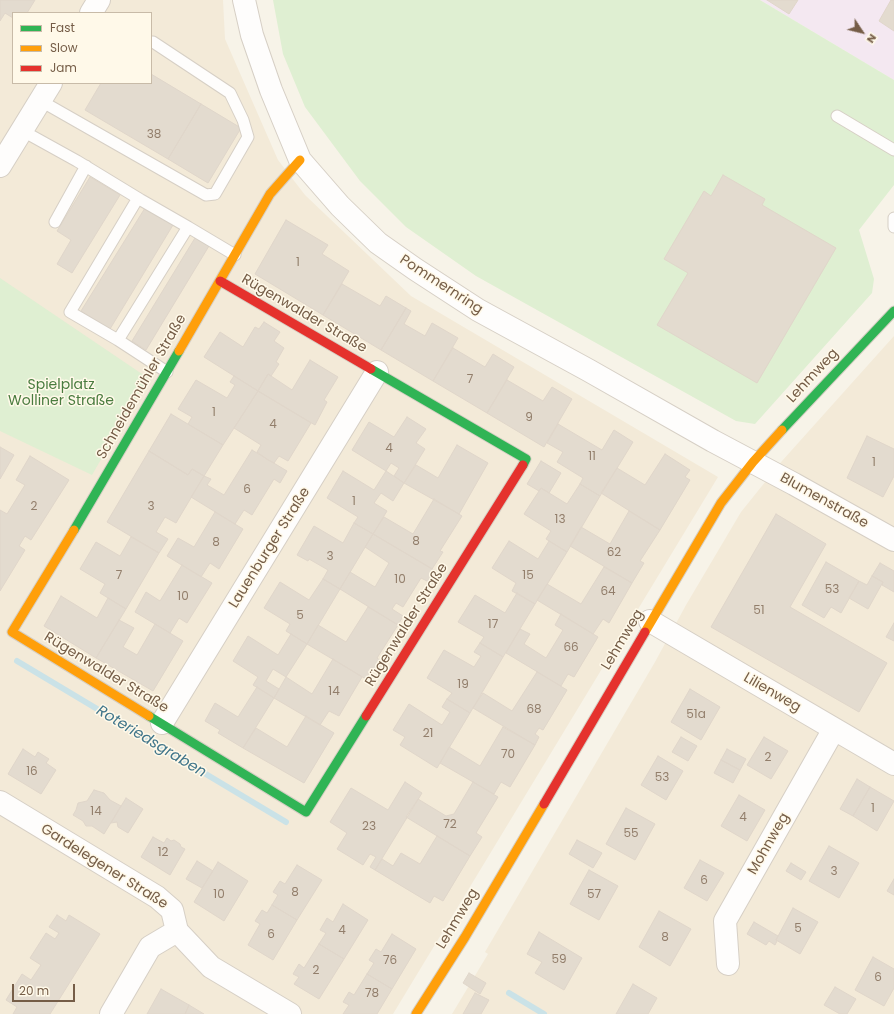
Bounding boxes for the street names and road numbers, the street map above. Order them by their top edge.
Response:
street label: Pommernring [396,252,486,318]
street label: Rügenwalder Straße [238,271,370,357]
street label: Schneidemühler Straße [94,312,190,462]
street label: Lehmweg [784,346,842,406]
street label: Blumenstraße [777,470,871,532]
street label: Lauenburger Straße [226,485,314,611]
street label: Rügenwalder Straße [362,560,452,690]
street label: Lehmweg [598,607,648,673]
street label: Rügenwalder Straße [41,629,171,717]
street label: Lilienweg [740,670,804,716]
street label: Mohnweg [745,810,793,878]
street label: Gardelegener Straße [37,821,171,913]
street label: Lehmweg [433,886,483,952]

